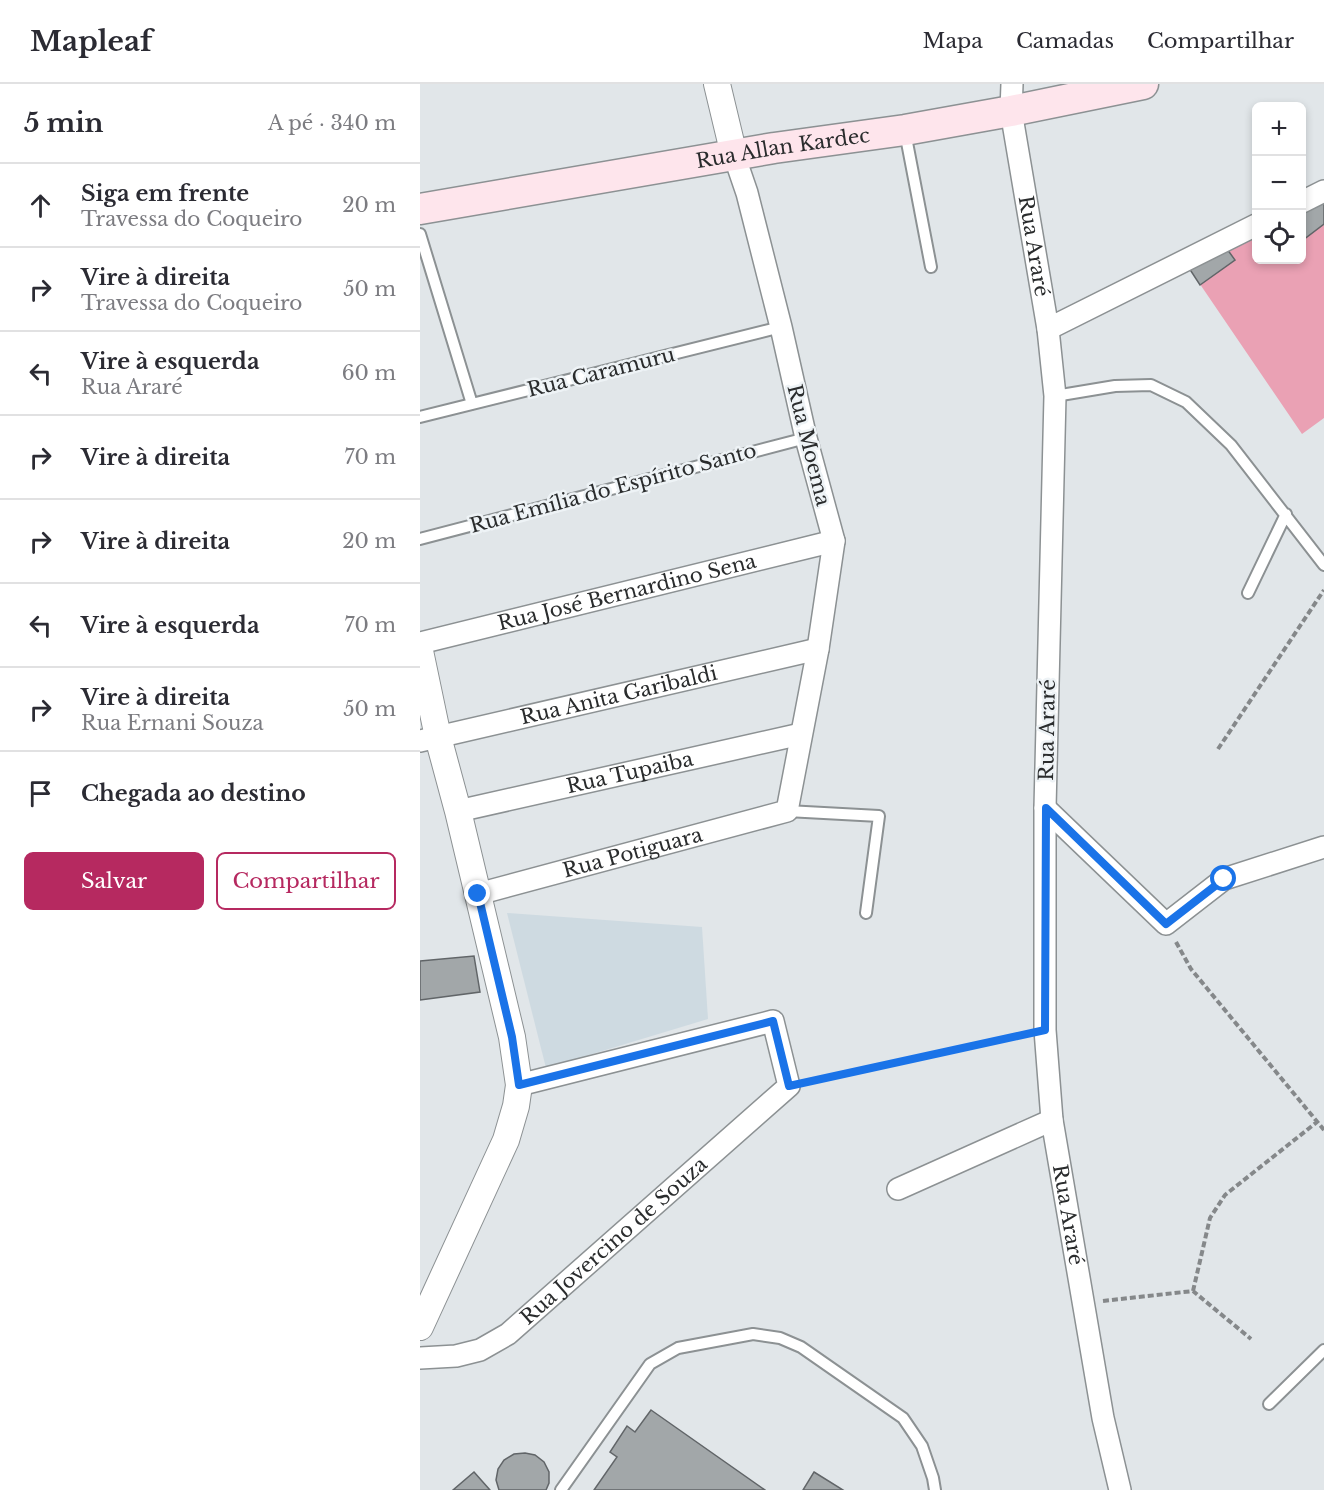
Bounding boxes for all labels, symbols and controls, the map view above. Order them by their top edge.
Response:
text: Mapleaf [30,24,152,59]
text: Mapa [923,28,983,54]
text: Camadas [1016,28,1114,54]
text: Compartilhar [1147,28,1294,54]
map controls [1252,102,1306,264]
button: + [1252,102,1306,156]
text: 5 min [24,107,103,139]
text: A pé · 340 m [268,111,396,135]
street label: Rua Allan Kardec [694,123,872,173]
button: − [1252,156,1306,210]
text: Siga em frente [81,180,249,207]
icon: ahead [24,189,57,222]
text: 20 m [342,193,396,217]
street label: Rua Araré [1014,194,1054,298]
text: Travessa do Coqueiro [81,207,302,231]
button: locate [1252,210,1306,264]
text: Vire à direita [81,264,230,291]
icon: right [24,273,57,306]
text: 50 m [343,277,396,301]
text: Travessa do Coqueiro [81,291,302,315]
street label: Rua Caramuru [525,342,677,402]
text: Vire à esquerda [81,348,260,375]
icon: left [24,357,57,390]
text: 60 m [342,361,396,385]
text: Rua Araré [81,375,183,399]
street label: Rua Moema [782,382,836,509]
street label: Rua Emília do Espírito Santo [467,438,759,538]
icon: right [24,441,57,474]
text: Vire à direita [81,444,230,471]
text: 70 m [344,445,396,469]
icon: right [24,525,57,558]
text: Vire à direita [81,528,230,555]
text: 20 m [342,529,396,553]
street label: Rua José Bernardino Sena [495,548,759,635]
icon: left [24,609,57,642]
text: Vire à esquerda [81,612,260,639]
text: 70 m [344,613,396,637]
street label: Rua Anita Garibaldi [518,661,720,729]
street label: Rua Araré [1034,679,1060,781]
text: Vire à direita [81,684,230,711]
icon: right [24,693,57,726]
text: 50 m [343,697,396,721]
text: Rua Ernani Souza [81,711,264,735]
street label: Rua Tupaiba [564,746,696,798]
icon: arrive [24,777,57,810]
text: Chegada ao destino [81,780,306,807]
street label: Rua Potiguara [560,822,706,883]
button: Salvar [24,852,204,910]
button: Compartilhar [216,852,396,910]
route start [1210,865,1236,891]
route end [464,880,490,906]
street label: Rua Jovercino de Souza [515,1151,713,1329]
street label: Rua Araré [1048,1162,1089,1267]

